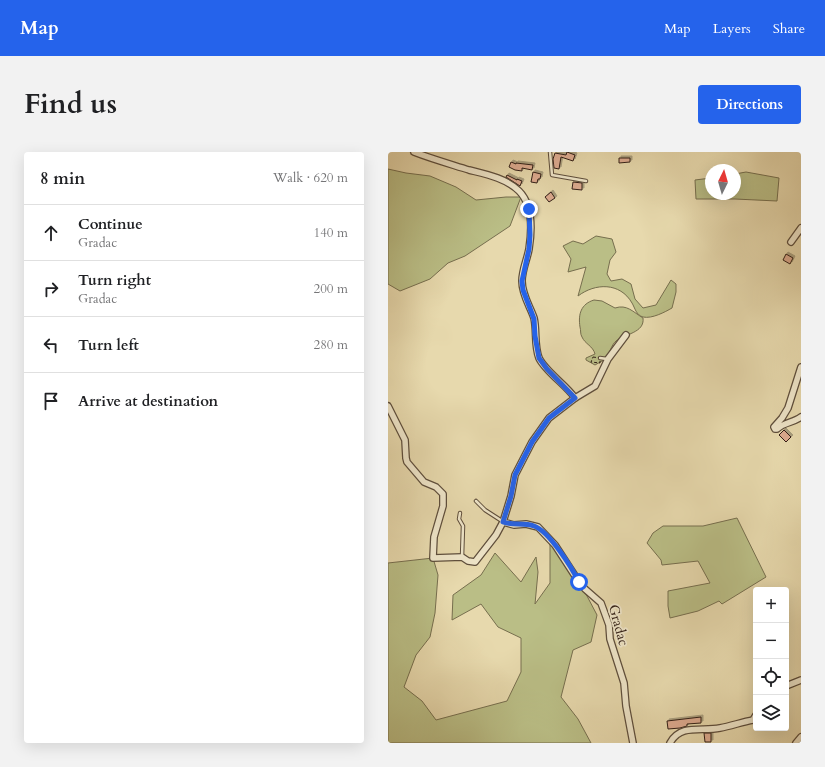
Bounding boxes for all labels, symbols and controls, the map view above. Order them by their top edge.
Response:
text: Map [20,15,59,41]
text: Map [664,19,691,38]
text: Layers [713,19,751,38]
text: Share [773,19,805,38]
text: Find us [24,85,117,123]
button: Directions [698,85,801,124]
north arrow [705,164,741,200]
text: 8 min [40,167,85,190]
text: Walk · 620 m [273,169,348,187]
route end [520,200,538,218]
text: Continue [78,214,143,234]
icon: ahead [40,222,62,244]
text: 140 m [314,224,348,242]
text: Gradac [78,234,117,252]
text: Turn right [78,270,151,290]
icon: right [40,278,62,300]
text: 200 m [314,280,348,298]
text: Gradac [78,290,117,308]
icon: left [40,334,62,356]
text: Turn left [78,335,139,355]
text: 280 m [314,336,348,354]
icon: arrive [40,390,62,412]
text: Arrive at destination [78,391,218,411]
route start [570,573,588,591]
map controls [753,587,789,731]
button: + [753,587,789,623]
street label: Gradac [604,602,633,648]
button: − [753,623,789,659]
button: locate [753,659,789,695]
button: layers [753,695,789,731]

